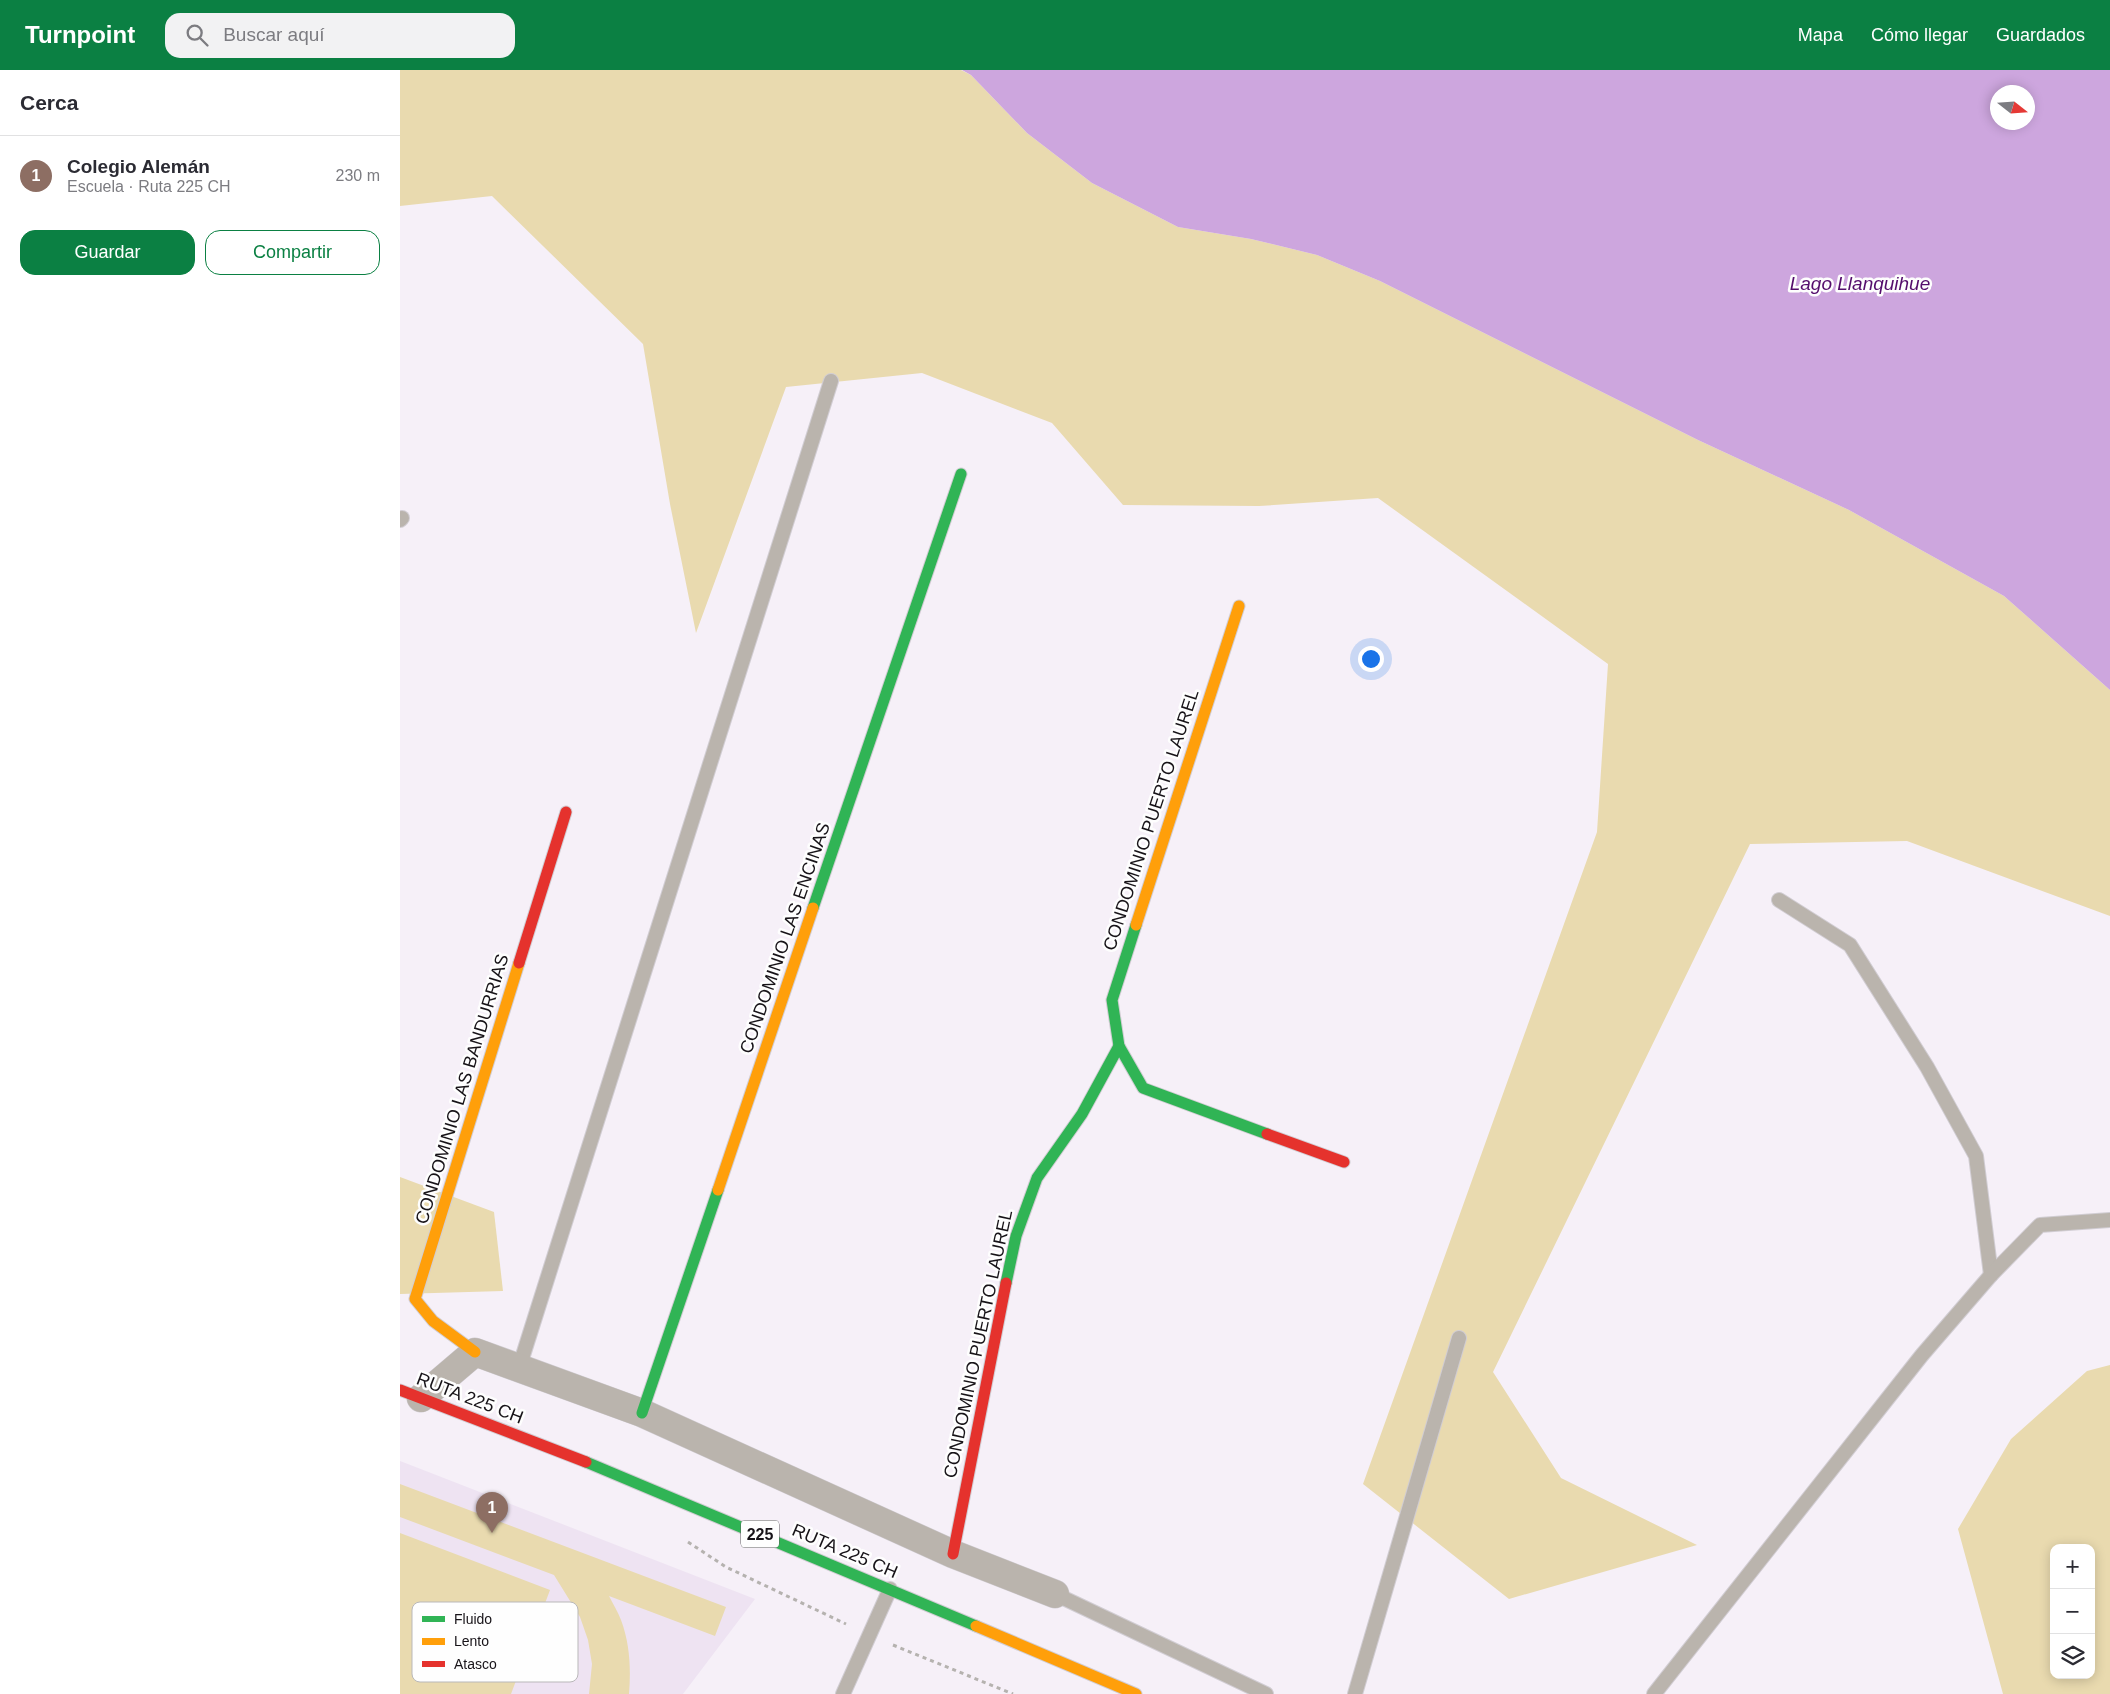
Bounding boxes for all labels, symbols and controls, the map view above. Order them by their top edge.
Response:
search box [165,13,515,58]
text: Turnpoint [25,21,135,48]
icon: search [183,21,211,49]
text: Buscar aquí [223,24,325,45]
text: Mapa [1798,25,1843,45]
text: Cómo llegar [1871,25,1968,45]
text: Guardados [1996,25,2085,45]
north arrow [1990,85,2035,130]
text: Cerca [20,91,78,114]
text: Colegio Alemán [67,156,210,177]
text: 1 [32,167,40,184]
text: 230 m [336,167,380,184]
text: Escuela · Ruta 225 CH [67,178,231,195]
button: Guardar [20,230,195,275]
button: Compartir [205,230,380,275]
water label: Lago Llanquihue [1790,273,1930,294]
your location [1358,646,1384,672]
street label: CONDOMINIO PUERTO LAUREL [1099,687,1203,953]
street label: CONDOMINIO LAS ENCINAS [736,820,834,1056]
street label: CONDOMINIO LAS BANDURRIAS [411,952,513,1226]
street label: CONDOMINIO PUERTO LAUREL [940,1208,1016,1480]
street label: RUTA 225 CH [414,1368,526,1428]
pin: 1 [476,1492,508,1533]
road number: 225 [741,1520,779,1548]
street label: RUTA 225 CH [789,1520,901,1582]
map controls [2050,1544,2095,1679]
button: + [2050,1544,2095,1589]
button: − [2050,1589,2095,1634]
legend [412,1602,578,1682]
text: Fluido [454,1611,492,1627]
text: Lento [454,1633,489,1649]
button: layers [2050,1634,2095,1679]
text: Atasco [454,1656,497,1672]

